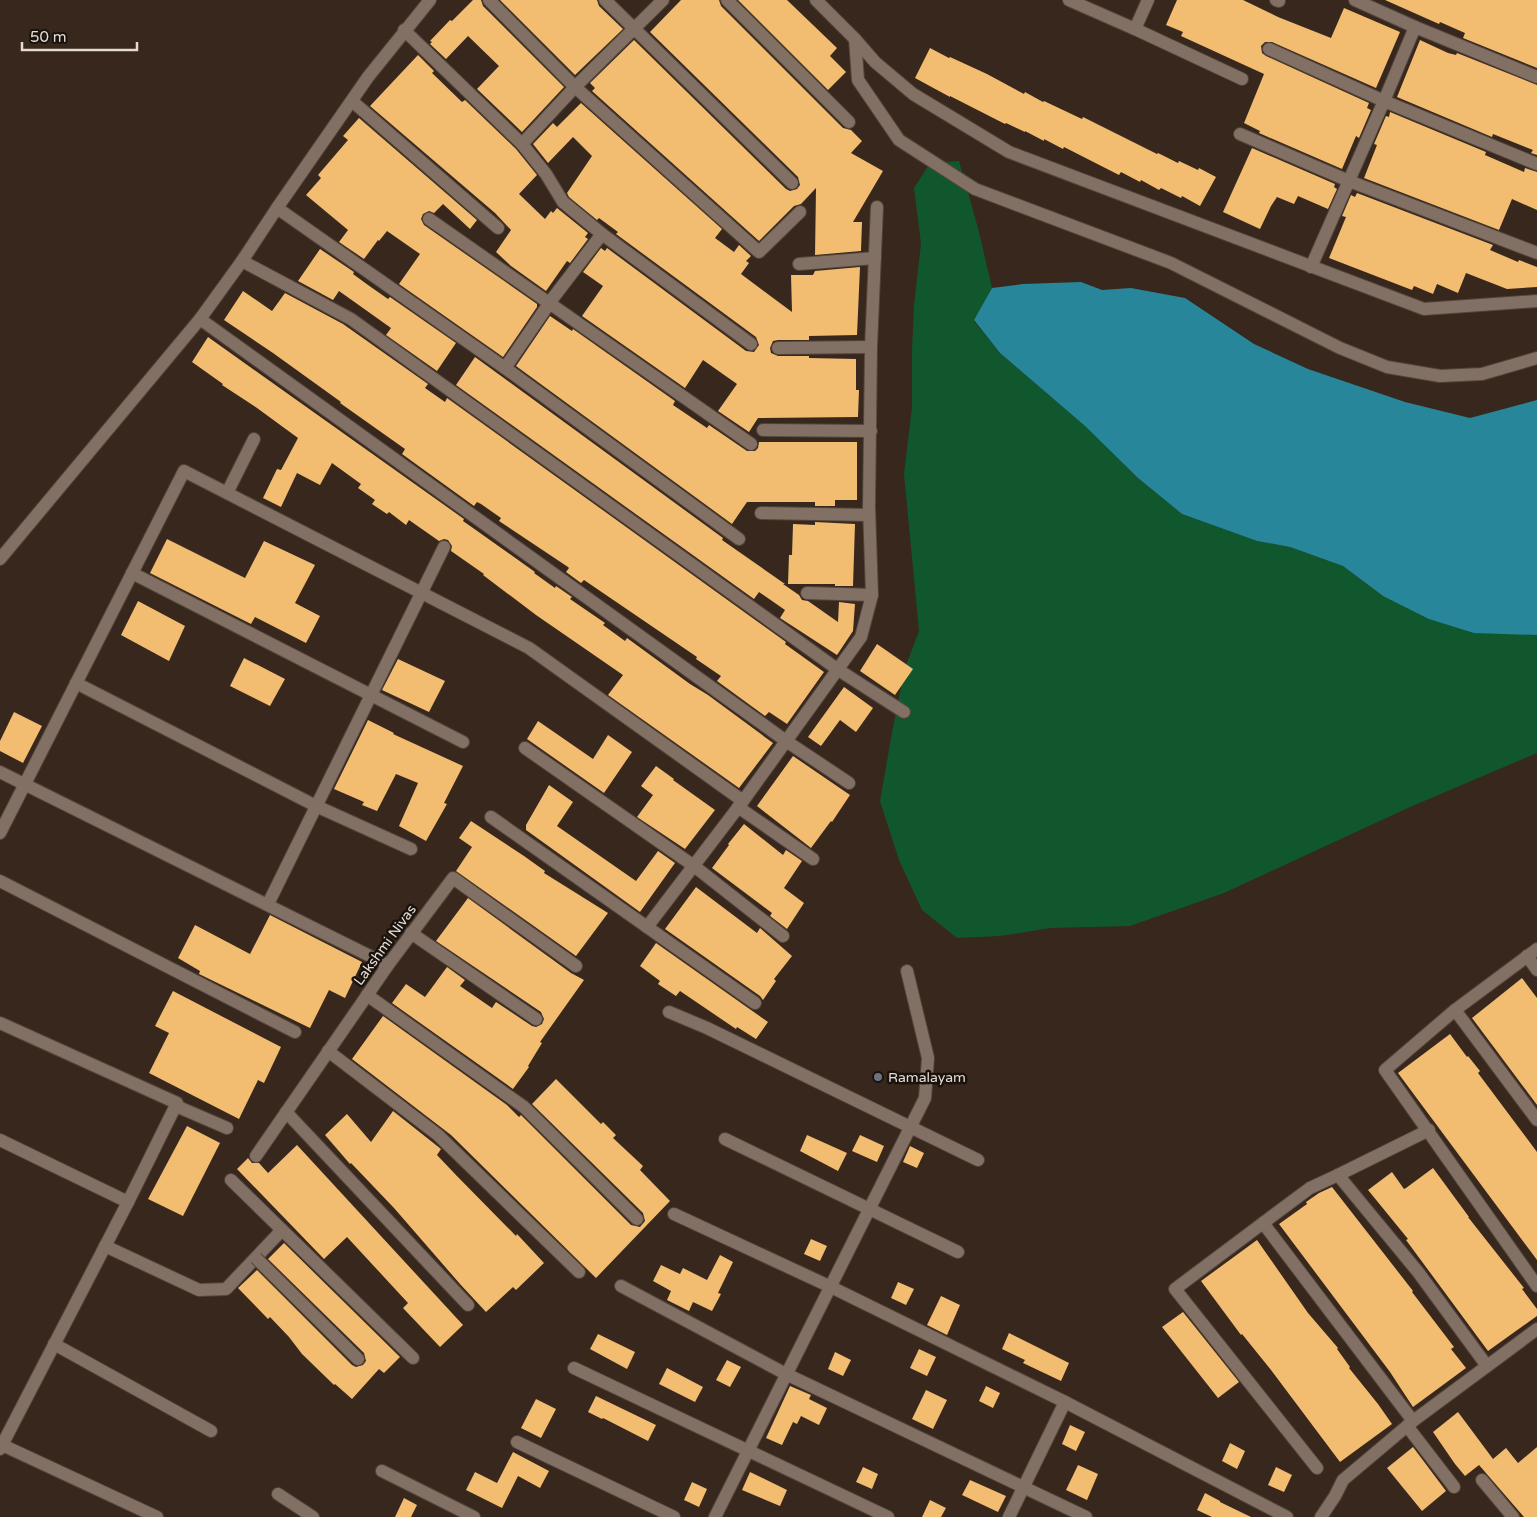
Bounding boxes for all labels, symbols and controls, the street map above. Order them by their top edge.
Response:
scale bar [22,20,138,52]
text: 50 m [30,28,67,46]
street label: Lakshmi Nivas [350,901,420,989]
place label: Ramalayam [888,1069,966,1086]
marker: Ramalayam [872,1071,884,1083]

